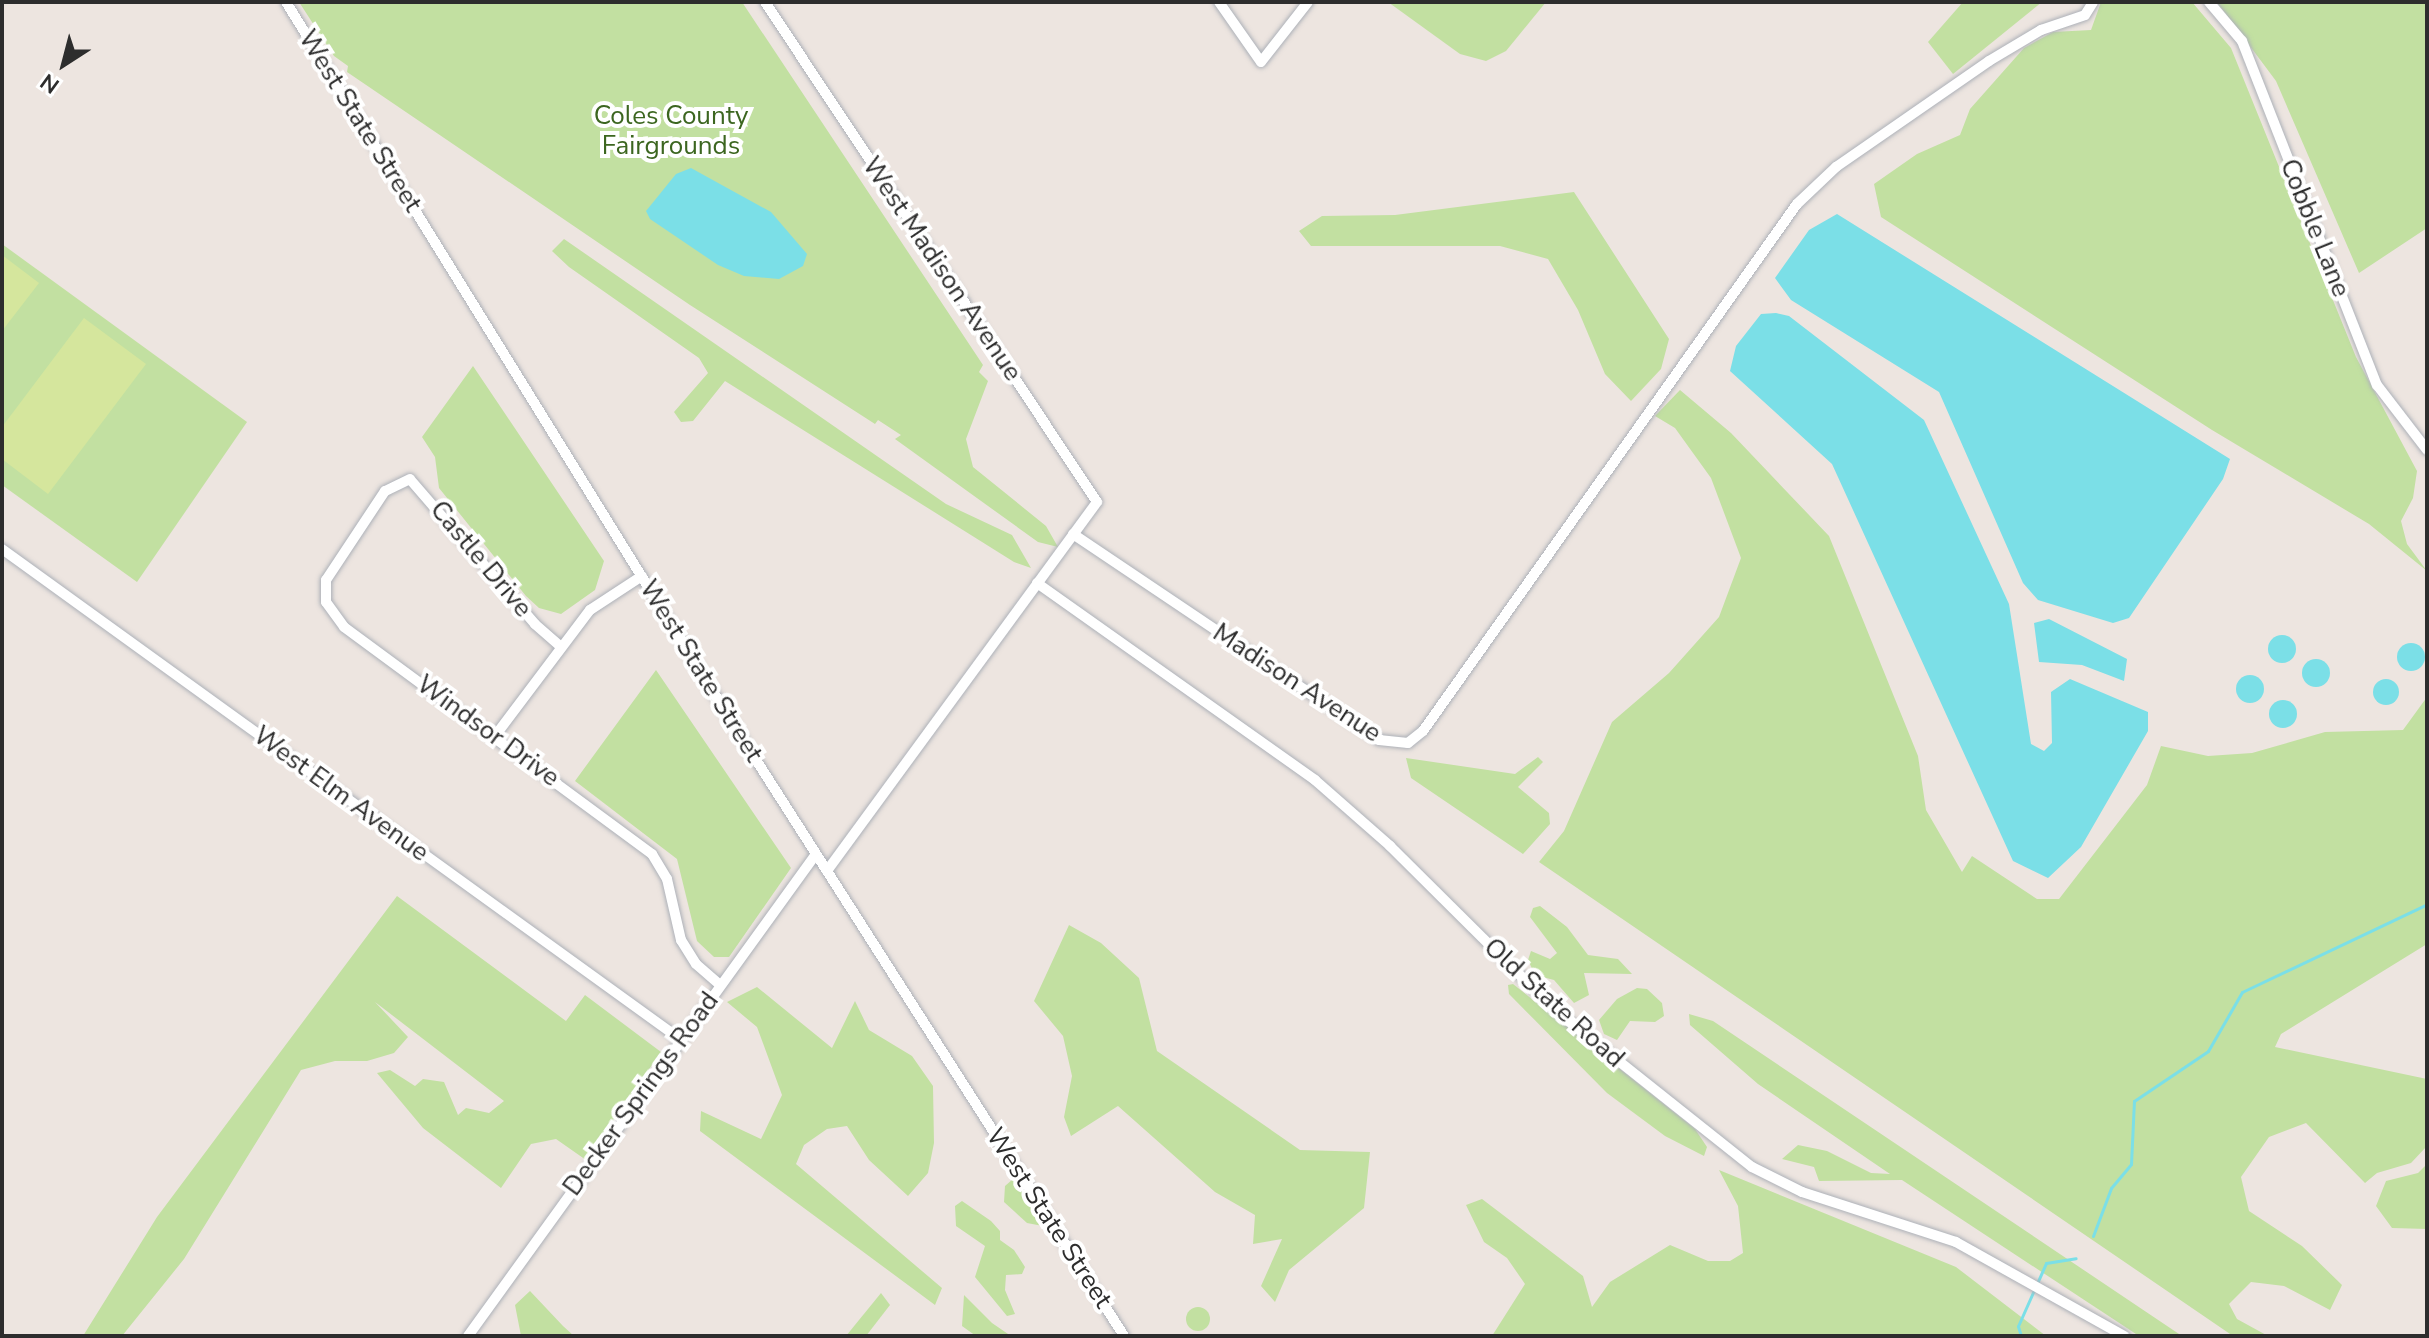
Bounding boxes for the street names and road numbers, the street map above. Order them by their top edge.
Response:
street label: West State Street [292,24,428,218]
street label: West Madison Avenue [855,151,1029,387]
street label: Cobble Lane [2273,155,2357,301]
street label: Castle Drive [423,495,539,623]
street label: West State Street [633,574,769,768]
street label: Madison Avenue [1207,617,1387,749]
street label: Windsor Drive [410,669,566,793]
street label: West Elm Avenue [247,720,435,868]
street label: Old State Road [1477,932,1631,1074]
street label: Decker Springs Road [557,986,725,1202]
street label: West State Street [979,1122,1119,1314]

